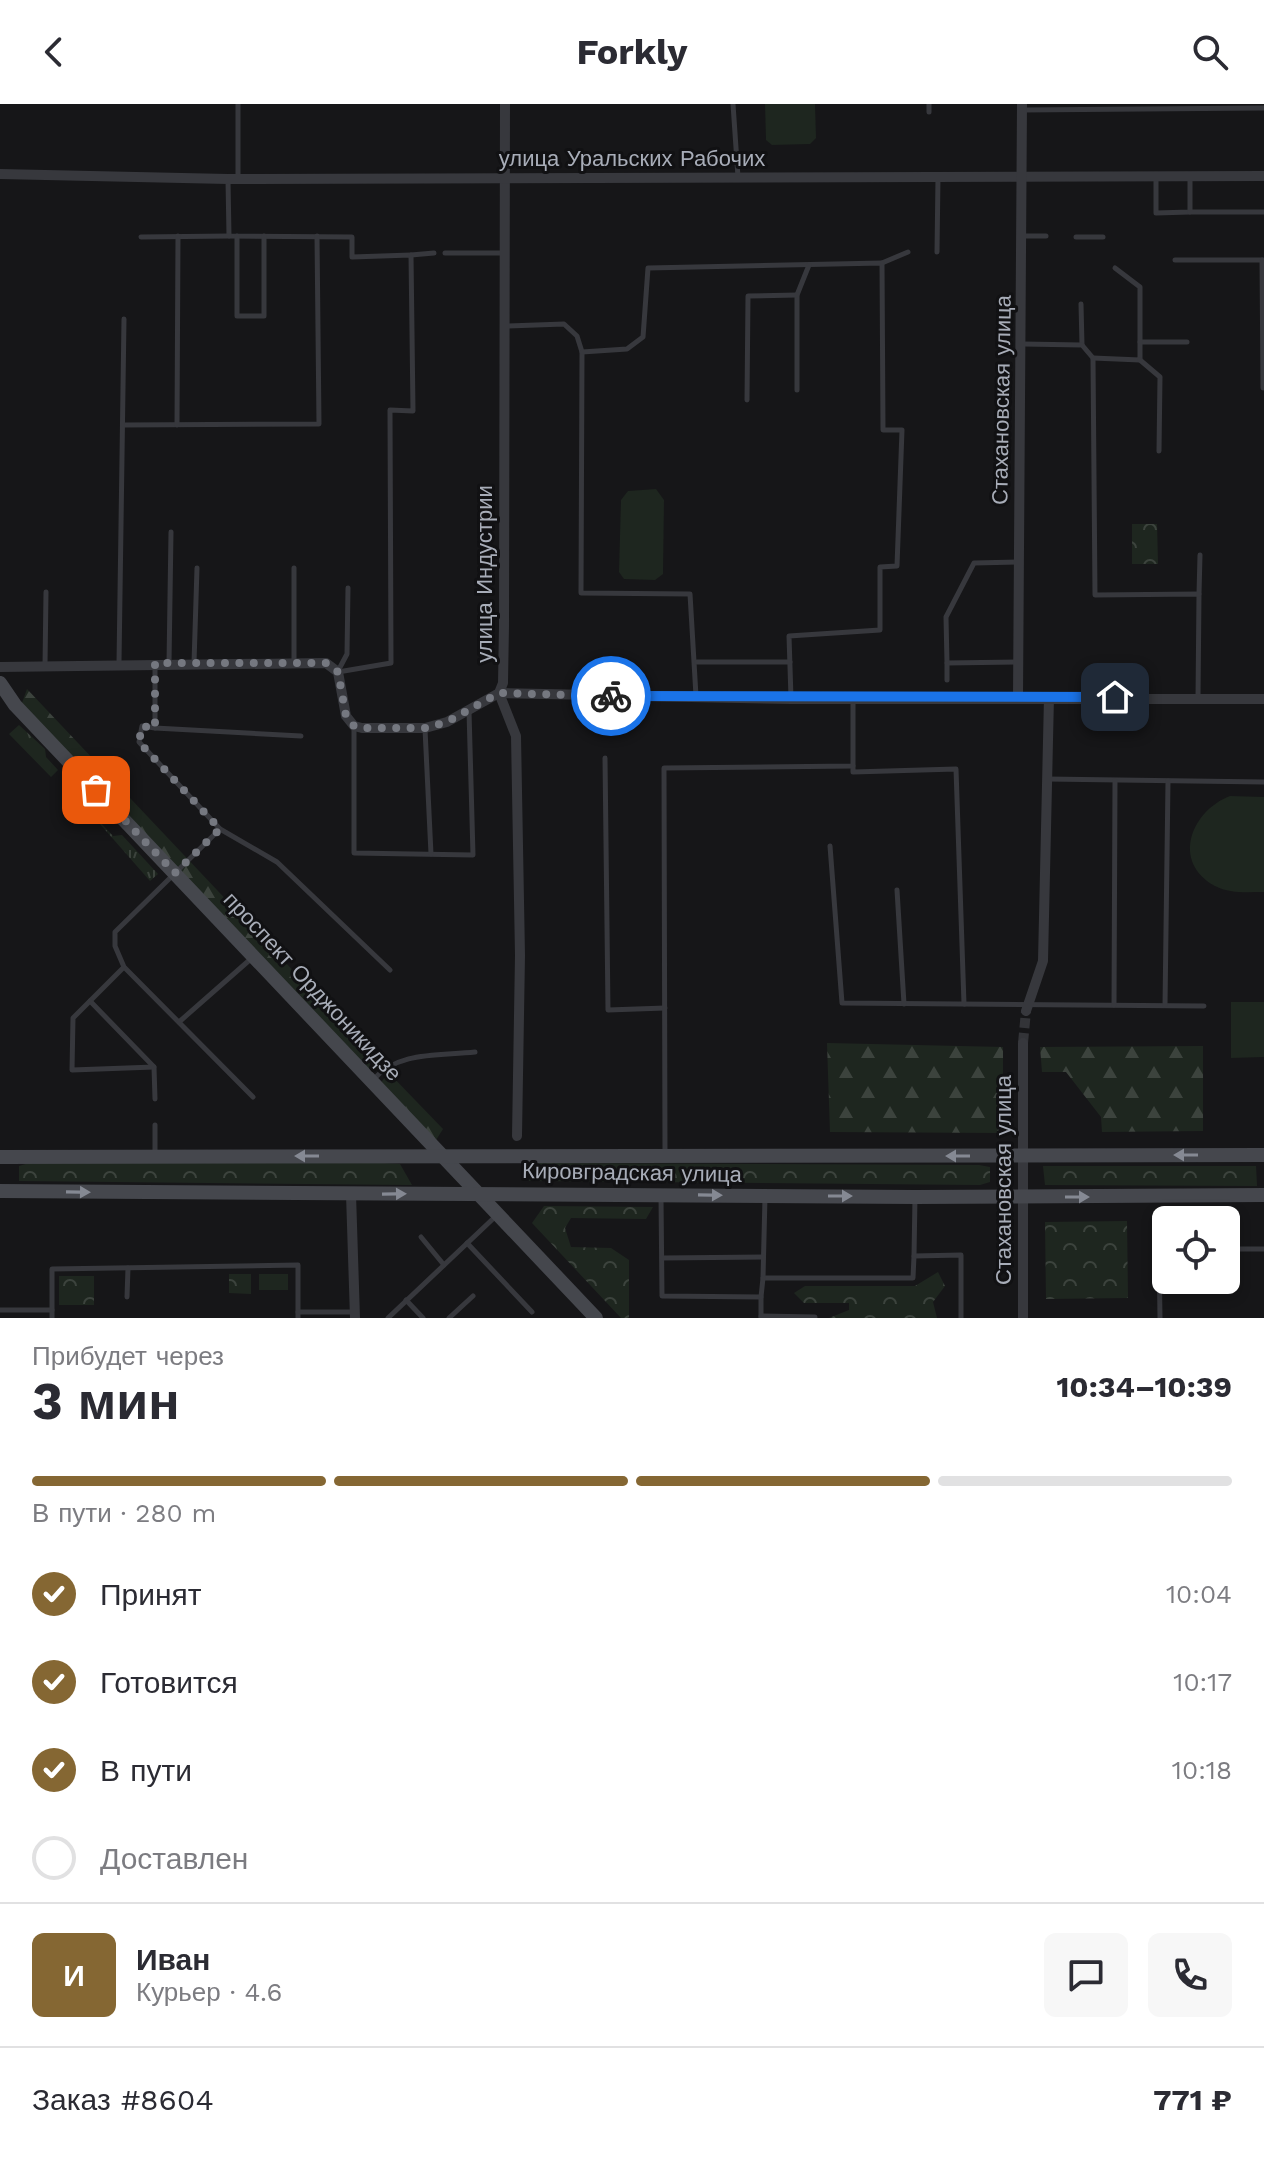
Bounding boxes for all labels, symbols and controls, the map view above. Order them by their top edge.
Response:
icon: back [32,30,76,74]
icon: search [1188,30,1232,74]
text: Forkly [576,31,688,73]
street label: улица Уральских Рабочих [499,146,765,171]
street label: Стахановская улица [987,294,1016,505]
street label: улица Индустрии [472,485,497,663]
courier [571,656,651,736]
pin [1081,663,1149,731]
icon: bike [589,674,633,718]
icon: home [1093,675,1137,719]
pin [62,756,130,824]
icon: bag [74,768,118,812]
street label: проспект Орджоникидзе [219,887,407,1086]
street label: Стахановская улица [991,1074,1016,1285]
one-way arrow [1173,1149,1198,1161]
one-way arrow [294,1150,319,1162]
one-way arrow [945,1150,970,1162]
street label: Кировградская улица [522,1158,743,1187]
one-way arrow [66,1186,91,1198]
one-way arrow [382,1188,407,1200]
one-way arrow [698,1189,723,1201]
one-way arrow [828,1190,853,1202]
one-way arrow [1065,1190,1090,1203]
map controls [1152,1206,1240,1294]
button: locate [1152,1206,1240,1294]
text: Прибудет через [32,1341,224,1371]
text: 10:34–10:39 [1056,1369,1232,1404]
text: 3 мин [32,1371,180,1432]
text: В пути · 280 m [32,1498,216,1528]
icon: check [32,1572,76,1616]
text: Принят [100,1577,202,1612]
text: 10:04 [1166,1579,1232,1609]
icon: check [32,1660,76,1704]
text: Готовится [100,1665,238,1700]
text: 10:17 [1173,1667,1232,1697]
icon: check [32,1748,76,1792]
text: В пути [100,1753,192,1788]
text: 10:18 [1172,1755,1232,1785]
text: Доставлен [100,1841,248,1876]
button: chat [1044,1933,1128,2017]
button: phone [1148,1933,1232,2017]
text: Иван [136,1942,210,1977]
text: И [63,1958,85,1993]
text: Курьер · 4.6 [136,1977,282,2007]
text: Заказ #8604 [32,2082,214,2117]
text: 771 ₽ [1153,2082,1232,2117]

